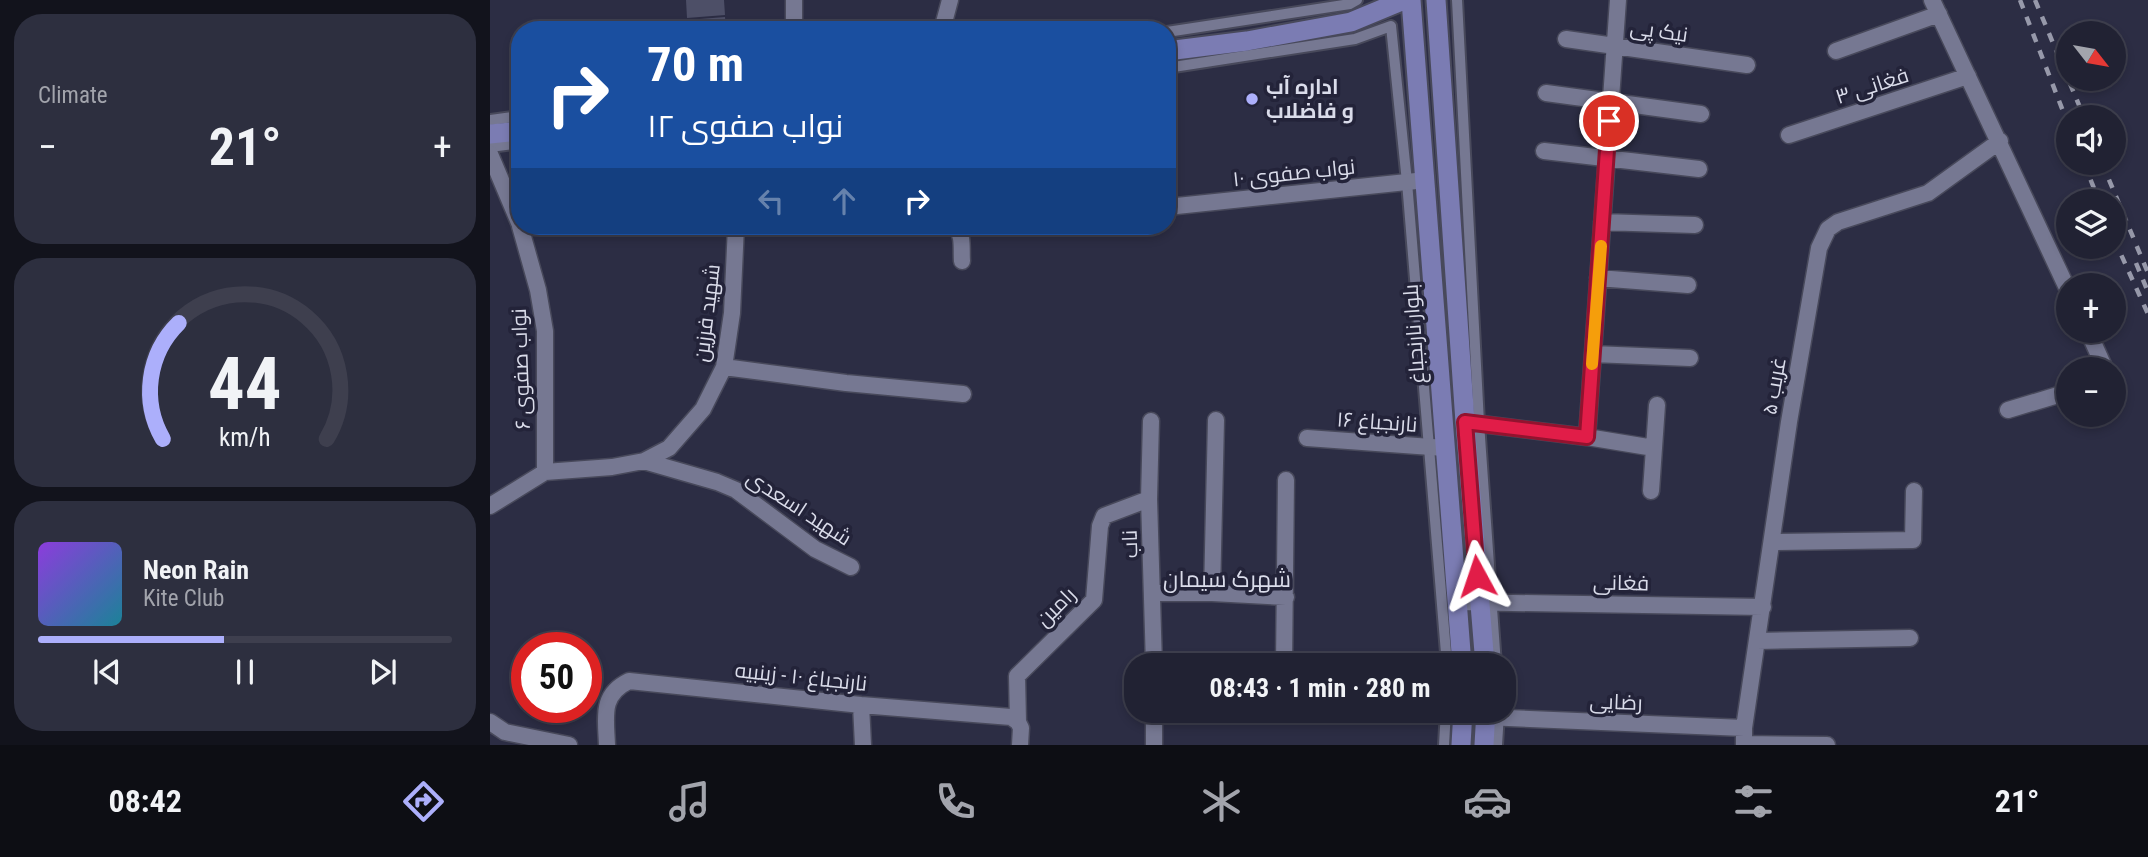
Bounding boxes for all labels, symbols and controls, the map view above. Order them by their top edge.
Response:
street label: نیک پی [1628,15,1689,49]
north arrow [2056,21,2126,91]
map controls [2056,21,2126,427]
text: 70 m [647,36,744,93]
icon: right [532,49,623,140]
street label: فغانی ۳ [1832,63,1912,110]
place label: اداره آب و فاضلاب [1266,75,1354,124]
text: Climate [38,82,108,109]
marker: اداره آب و فاضلاب [1244,91,1260,107]
pin [1579,91,1639,151]
icon: arrive [1590,102,1628,140]
button: sound [2056,105,2126,175]
text: نواب صفوی ۱۲ [647,107,843,145]
text: 21° [209,117,281,178]
text: − [38,125,57,169]
text: + [433,125,452,169]
street label: نواب صفوی ۱۰ [1232,155,1357,192]
icon: left [752,182,790,220]
icon: ahead [825,182,863,220]
icon: right [898,182,936,220]
button: layers [2056,189,2126,259]
street label: شهید فرزین [689,263,726,363]
button: + [2056,273,2126,343]
street label: بلوار نارنجباغ [1399,283,1431,385]
street label: نواب صفوی ۶ [507,308,536,430]
text: 44 [208,341,282,427]
street label: غریب ۵ [1757,355,1791,417]
button: − [2056,357,2126,427]
street label: نارنجباغ ۱۶ [1336,407,1418,439]
text: km/h [219,422,271,451]
street label: شهید اسعدی [742,465,856,552]
street label: ناب [1118,529,1142,559]
position arrow [1440,539,1514,613]
text: Neon Rain [143,555,249,585]
district label: شهرک سیمان [1163,566,1291,593]
street label: فغانی [1593,571,1649,596]
street label: رامین [1031,582,1081,632]
text: Kite Club [143,585,224,612]
speed limit sign: 50 [511,632,602,723]
icon: previous [88,653,126,691]
icon: pause [226,653,264,691]
icon: next [364,653,402,691]
street label: نارنجباغ ۱۰ - زینبیه [734,658,868,698]
text: 08:43 · 1 min · 280 m [1210,673,1430,703]
street label: رضایی [1589,689,1643,716]
icon: directions [399,777,448,826]
icon: music [665,777,714,826]
icon: phone [931,777,980,826]
icon: climate [1197,777,1246,826]
icon: car [1463,777,1512,826]
icon: filters [1729,777,1778,826]
text: 08:42 [108,782,182,820]
text: 21° [1995,782,2039,820]

